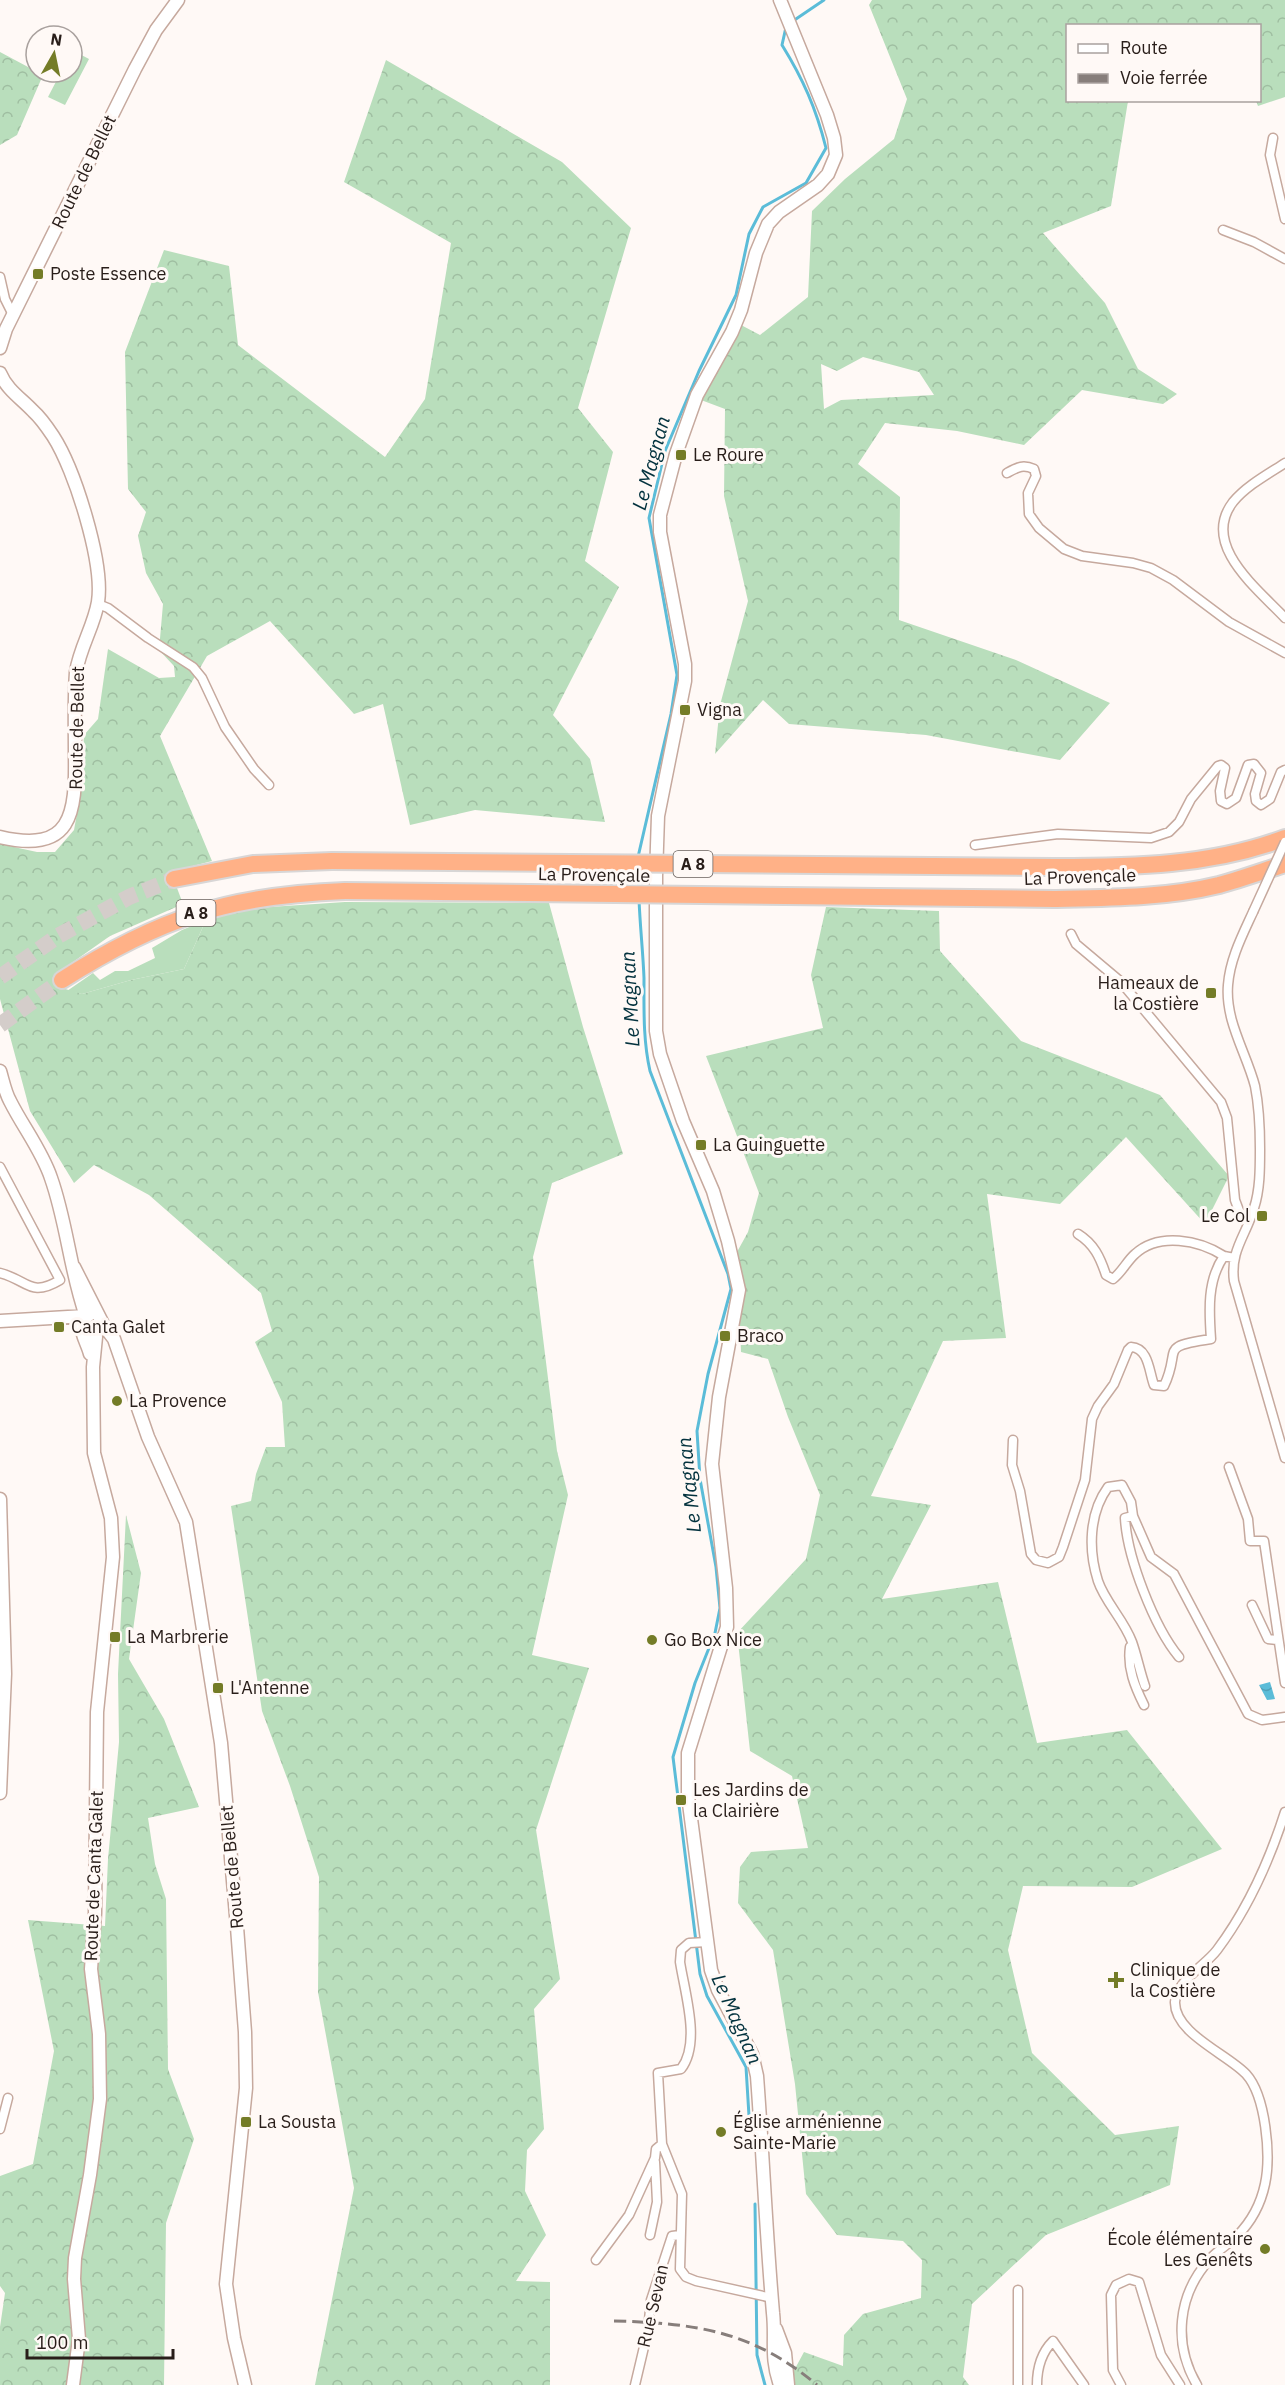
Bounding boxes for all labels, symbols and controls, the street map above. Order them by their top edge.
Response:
north arrow [24,24,84,84]
legend [1066,24,1261,102]
text: N [49,28,64,50]
text: Route [1120,36,1168,59]
text: Voie ferrée [1120,66,1208,89]
street label: Route de Bellet [46,111,121,233]
place label: Poste Essence [50,262,167,285]
marker: Poste Essence [31,267,45,281]
water label: Le Magnan [625,413,676,513]
place label: Le Roure [693,443,764,466]
marker: Le Roure [674,448,688,462]
street label: Route de Bellet [64,666,89,790]
place label: Vigna [697,698,742,721]
marker: Vigna [678,703,692,717]
road number: A 8 [674,851,712,877]
street label: La Provençale [538,862,650,887]
street label: La Provençale [1023,863,1137,890]
road number: A 8 [176,900,216,926]
water label: Le Magnan [614,950,645,1048]
place label: Hameaux de la Costière [1098,971,1199,1015]
marker: Hameaux de la Costière [1204,986,1218,1000]
place label: La Guinguette [713,1133,825,1156]
marker: La Guinguette [694,1138,708,1152]
place label: Le Col [1201,1204,1250,1227]
marker: Le Col [1255,1209,1269,1223]
place label: Canta Galet [71,1315,165,1338]
marker: Canta Galet [52,1320,66,1334]
place label: Braco [737,1324,784,1347]
marker: Braco [718,1329,732,1343]
place label: La Provence [129,1389,227,1412]
marker: La Provence [110,1394,124,1408]
water label: Le Magnan [670,1436,707,1534]
place label: La Marbrerie [127,1625,229,1648]
place label: Go Box Nice [664,1628,762,1651]
marker: La Marbrerie [108,1630,122,1644]
marker: Go Box Nice [645,1633,659,1647]
place label: L'Antenne [230,1676,310,1699]
marker: L'Antenne [211,1681,225,1695]
place label: Les Jardins de la Clairière [693,1778,809,1822]
street label: Route de Canta Galet [79,1790,108,1962]
marker: Les Jardins de la Clairière [674,1793,688,1807]
street label: Route de Bellet [215,1804,248,1930]
place label: Clinique de la Costière [1130,1958,1221,2002]
water label: Le Magnan [706,1969,769,2068]
marker: Clinique de la Costière [1107,1971,1125,1989]
place label: La Sousta [258,2110,337,2133]
place label: Église arménienne Sainte-Marie [733,2110,882,2154]
marker: La Sousta [239,2115,253,2129]
marker: Église arménienne Sainte-Marie [714,2125,728,2139]
place label: École élémentaire Les Genêts [1107,2227,1253,2271]
marker: École élémentaire Les Genêts [1258,2242,1272,2256]
street label: Rue Sevan [632,2262,673,2350]
scale bar [27,2322,172,2360]
text: 100 m [36,2331,88,2354]

